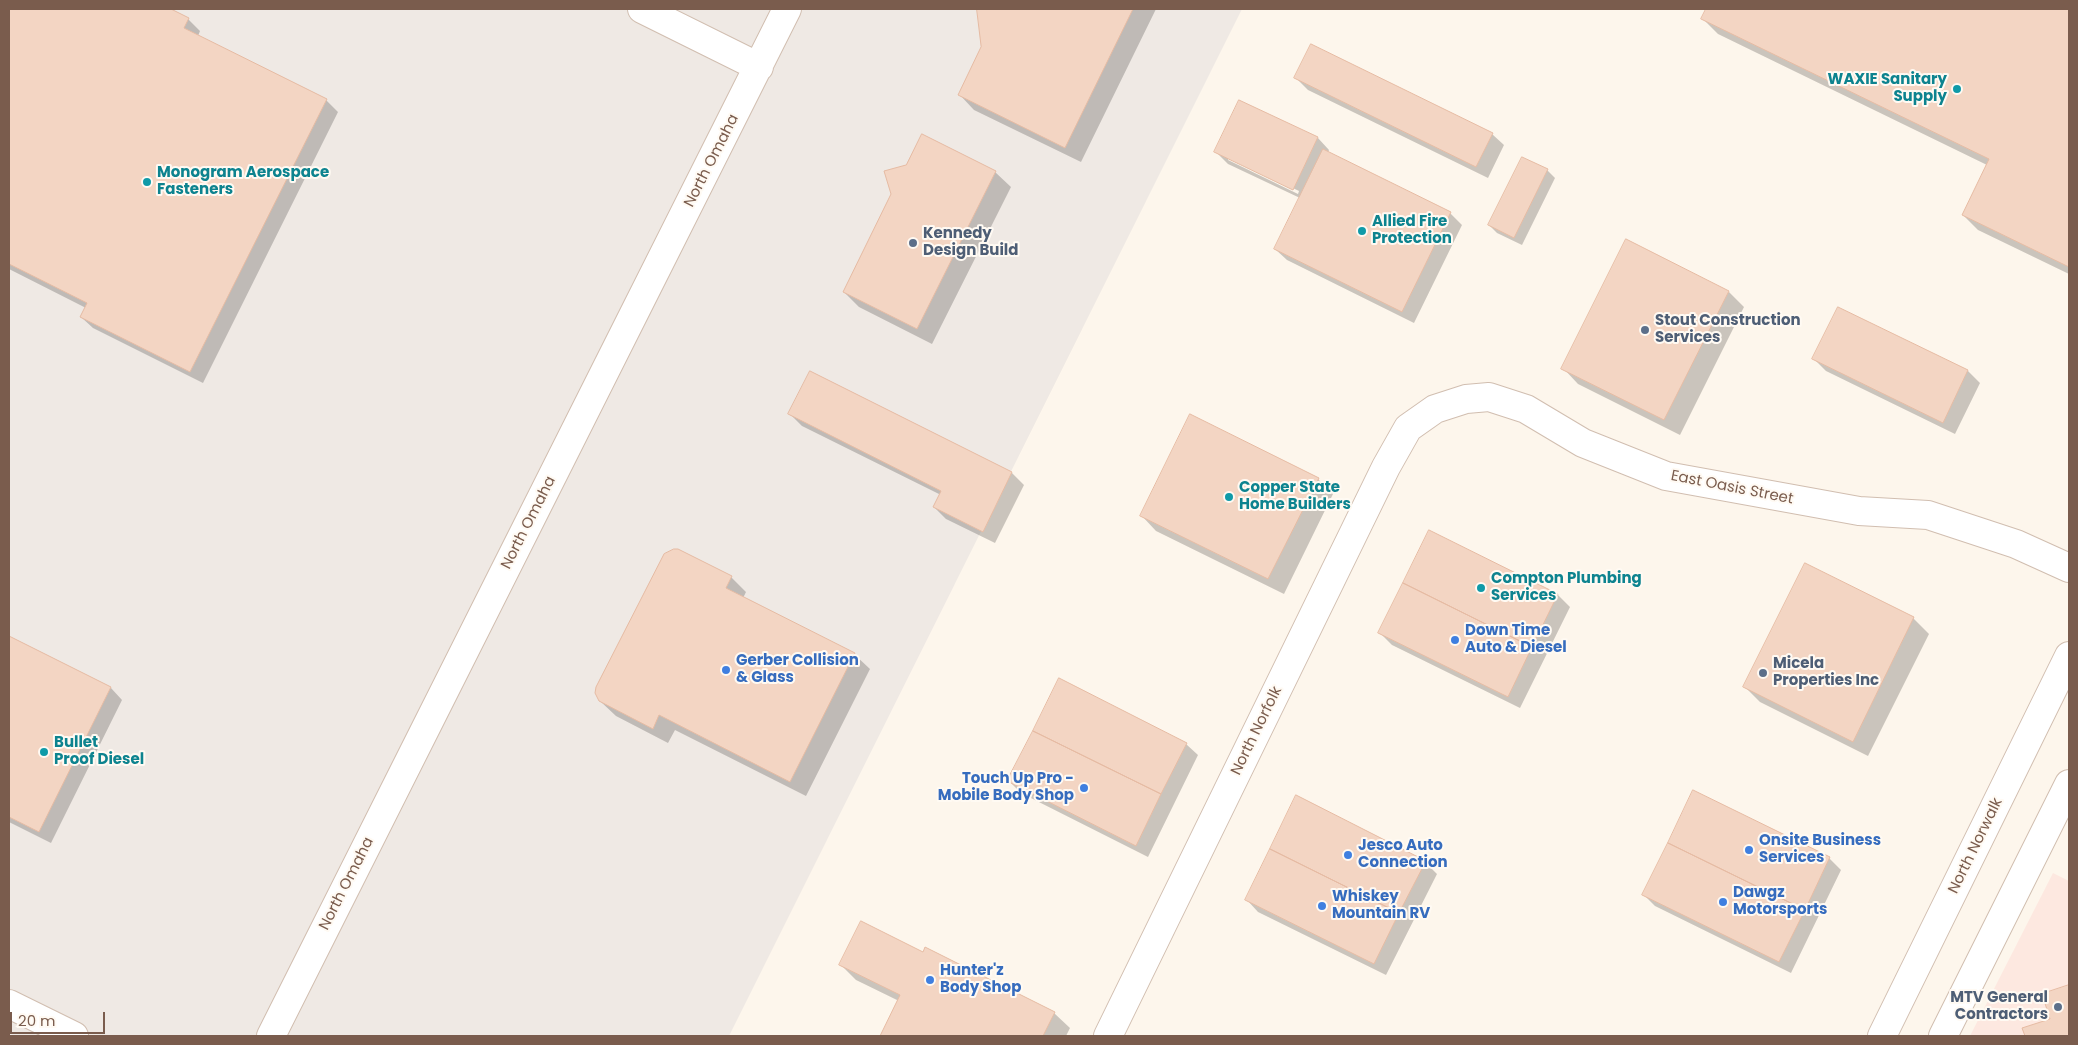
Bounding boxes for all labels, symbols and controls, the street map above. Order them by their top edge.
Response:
place label: WAXIE Sanitary Supply [1828,71,1947,106]
marker: WAXIE Sanitary Supply [1951,83,1963,95]
street label: North Omaha [681,112,743,210]
place label: Monogram Aerospace Fasteners [157,164,329,199]
marker: Monogram Aerospace Fasteners [141,176,153,188]
place label: Allied Fire Protection [1372,213,1452,248]
place label: Kennedy Design Build [923,225,1018,260]
marker: Allied Fire Protection [1356,225,1368,237]
marker: Kennedy Design Build [907,237,919,249]
place label: Stout Construction Services [1655,312,1801,347]
marker: Stout Construction Services [1639,324,1651,336]
street label: East Oasis Street [1669,467,1795,509]
street label: North Omaha [498,474,560,572]
place label: Copper State Home Builders [1239,479,1351,514]
marker: Copper State Home Builders [1223,491,1235,503]
place label: Compton Plumbing Services [1491,570,1642,605]
marker: Compton Plumbing Services [1475,582,1487,594]
place label: Down Time Auto & Diesel [1465,622,1567,657]
marker: Down Time Auto & Diesel [1449,634,1461,646]
place label: Gerber Collision & Glass [736,652,859,687]
place label: Micela Properties Inc [1773,655,1879,690]
marker: Gerber Collision & Glass [720,664,732,676]
marker: Micela Properties Inc [1757,667,1769,679]
street label: North Norfolk [1228,684,1286,778]
place label: Bullet Proof Diesel [54,734,144,769]
marker: Bullet Proof Diesel [38,746,50,758]
place label: Touch Up Pro - Mobile Body Shop [938,770,1074,805]
marker: Touch Up Pro - Mobile Body Shop [1078,782,1090,794]
street label: North Norwalk [1945,795,2007,897]
place label: Onsite Business Services [1759,832,1881,867]
street label: North Omaha [316,835,378,933]
place label: Jesco Auto Connection [1358,837,1448,872]
marker: Onsite Business Services [1743,844,1755,856]
marker: Jesco Auto Connection [1342,849,1354,861]
place label: Dawgz Motorsports [1733,884,1827,919]
place label: Whiskey Mountain RV [1332,888,1430,923]
marker: Dawgz Motorsports [1717,896,1729,908]
marker: Whiskey Mountain RV [1316,900,1328,912]
place label: Hunter'z Body Shop [940,962,1021,997]
marker: Hunter'z Body Shop [924,974,936,986]
place label: MTV General Contractors [1950,989,2048,1024]
marker: MTV General Contractors [2052,1001,2064,1013]
scale bar [12,1002,108,1034]
text: 20 m [18,1010,56,1031]

